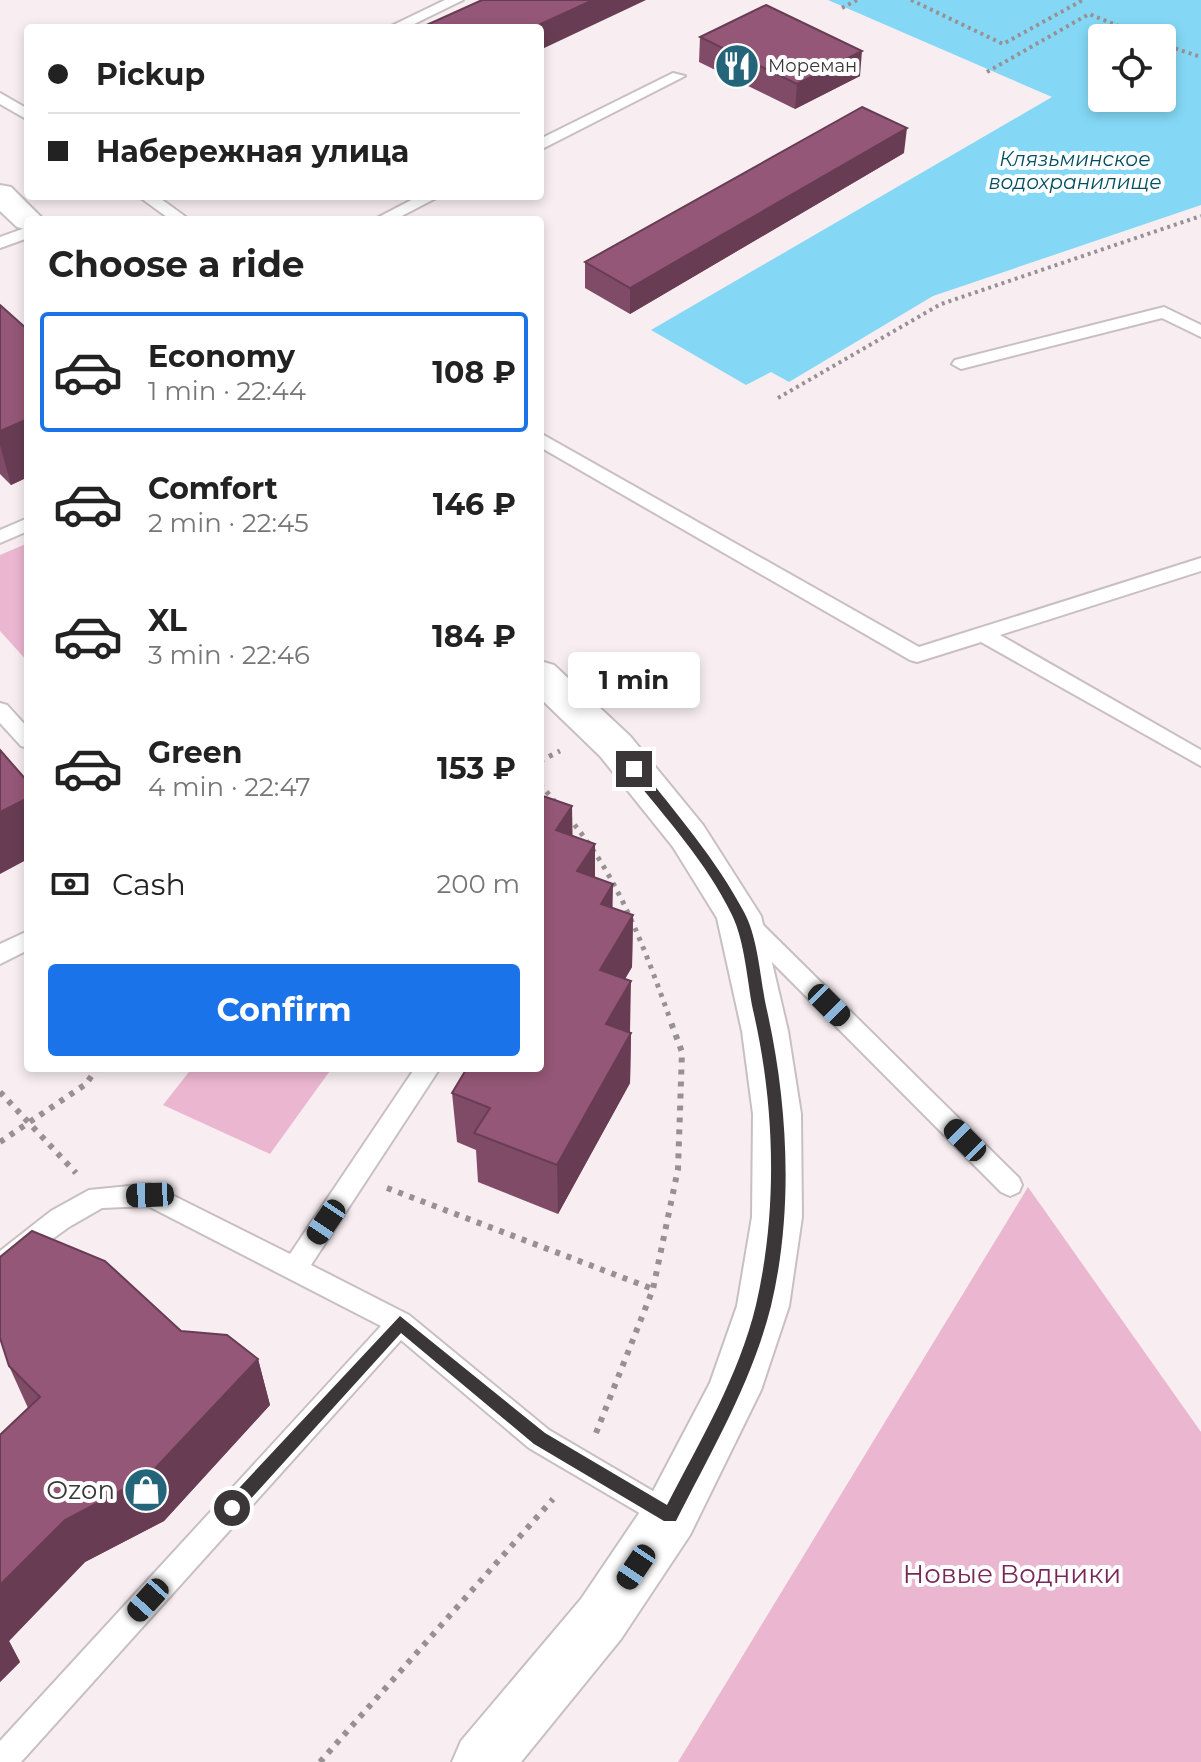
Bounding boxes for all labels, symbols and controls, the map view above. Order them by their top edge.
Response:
map controls [1088,24,1176,112]
button: locate [1088,24,1176,112]
restaurant icon: Мореман [713,42,761,90]
place label: Мореман [768,55,857,77]
text: Pickup [96,56,205,93]
text: Набережная улица [96,133,409,170]
water label: Клязьминское водохранилище [988,147,1162,194]
text: Choose a ride [48,242,305,286]
icon: car [52,336,124,408]
text: Economy [148,338,295,375]
text: 108 ₽ [432,354,516,391]
text: 1 min · 22:44 [148,375,306,407]
icon: car [52,468,124,540]
text: Comfort [148,470,278,507]
text: 146 ₽ [433,486,516,523]
text: 2 min · 22:45 [148,507,309,539]
icon: car [52,600,124,672]
text: XL [148,602,187,639]
text: 184 ₽ [432,618,516,655]
text: 3 min · 22:46 [148,639,310,671]
callout: 1 min [568,653,700,709]
text: 1 min [599,664,669,696]
icon: car [52,732,124,804]
text: Green [148,734,242,771]
text: 153 ₽ [437,750,516,787]
route end [616,751,652,787]
text: 4 min · 22:47 [148,771,311,803]
icon: cash [48,862,92,906]
text: Cash [112,866,186,903]
text: 200 m [436,868,520,900]
button: Confirm [48,964,520,1056]
car [804,980,854,1030]
car [940,1115,990,1165]
car [126,1182,174,1208]
car [303,1195,349,1249]
shop icon: Ozon [122,1466,170,1514]
place label: Ozon [46,1474,115,1506]
route start [214,1490,250,1526]
car [613,1540,659,1594]
park label: Новые Водники [903,1558,1121,1590]
car [123,1574,173,1626]

